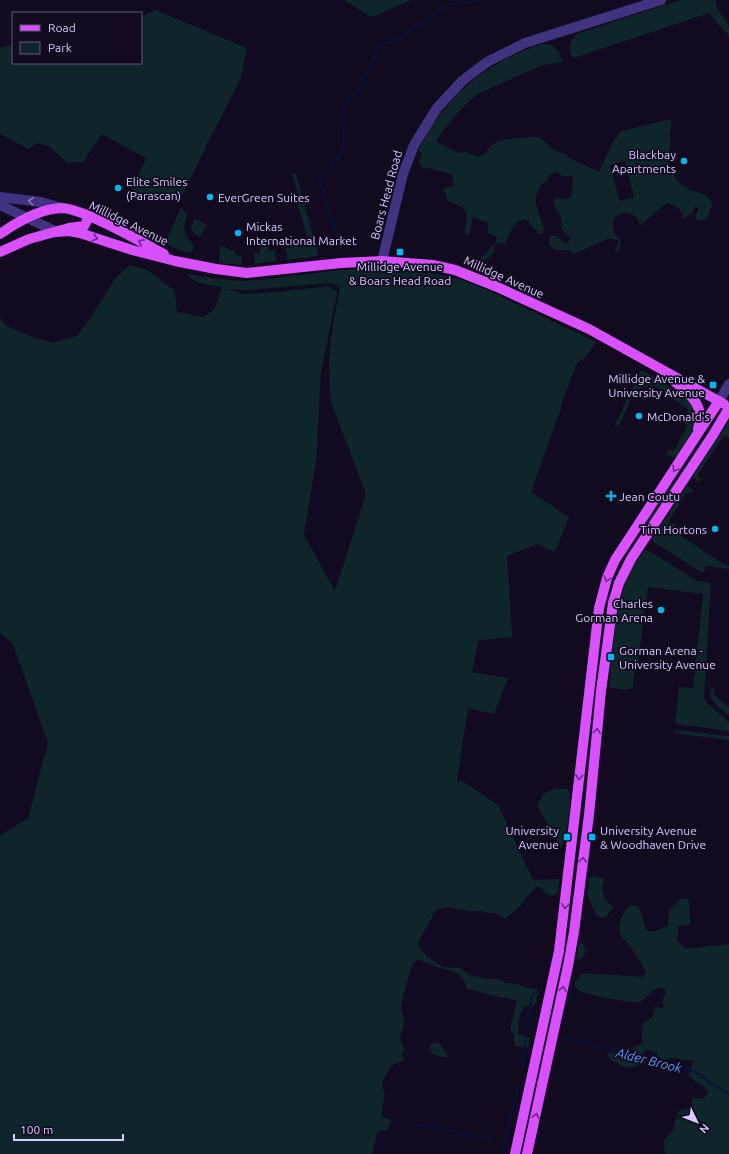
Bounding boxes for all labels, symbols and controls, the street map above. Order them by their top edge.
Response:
legend [12,12,142,64]
text: Road [48,21,76,34]
text: Park [48,41,72,54]
place label: Blackbay Apartments [612,148,676,175]
street label: Boars Head Road [368,149,404,241]
marker: Blackbay Apartments [679,156,689,166]
place label: Elite Smiles (Parascan) [126,175,187,203]
marker: Elite Smiles (Parascan) [113,183,123,193]
place label: EverGreen Suites [218,191,310,204]
marker: EverGreen Suites [205,192,215,202]
one-way arrow [28,197,34,206]
street label: Millidge Avenue [87,198,171,248]
place label: Mickas International Market [246,220,357,247]
marker: Mickas International Market [233,228,243,238]
one-way arrow [91,233,98,242]
one-way arrow [138,239,145,247]
marker: Millidge Avenue & Boars Head Road [395,247,405,257]
street label: Millidge Avenue [462,254,546,300]
place label: Millidge Avenue & Boars Head Road [349,260,451,287]
place label: Millidge Avenue & University Avenue [608,372,705,399]
marker: Millidge Avenue & University Avenue [708,380,718,390]
place label: McDonald's [647,410,710,423]
marker: McDonald's [634,411,644,421]
one-way arrow [672,465,680,472]
place label: Jean Coutu [619,490,680,503]
marker: Jean Coutu [606,491,616,501]
place label: Tim Hortons [640,523,707,536]
marker: Tim Hortons [710,524,720,534]
one-way arrow [603,575,611,582]
place label: Charles Gorman Arena [575,597,653,624]
marker: Charles Gorman Arena [656,605,666,615]
place label: Gorman Arena - University Avenue [619,644,716,671]
marker: Gorman Arena - University Avenue [606,652,616,662]
one-way arrow [593,728,602,734]
one-way arrow [575,774,584,780]
place label: University Avenue [505,824,559,851]
place label: University Avenue & Woodhaven Drive [600,824,706,851]
marker: University Avenue [562,832,572,842]
marker: University Avenue & Woodhaven Drive [587,832,597,842]
one-way arrow [578,857,587,863]
one-way arrow [561,903,570,909]
one-way arrow [559,986,567,992]
water label: Alder Brook [614,1045,684,1075]
north arrow [677,1102,717,1142]
one-way arrow [531,1113,539,1119]
scale bar [14,1116,123,1142]
text: N [697,1122,712,1136]
text: 100 m [20,1123,53,1136]

